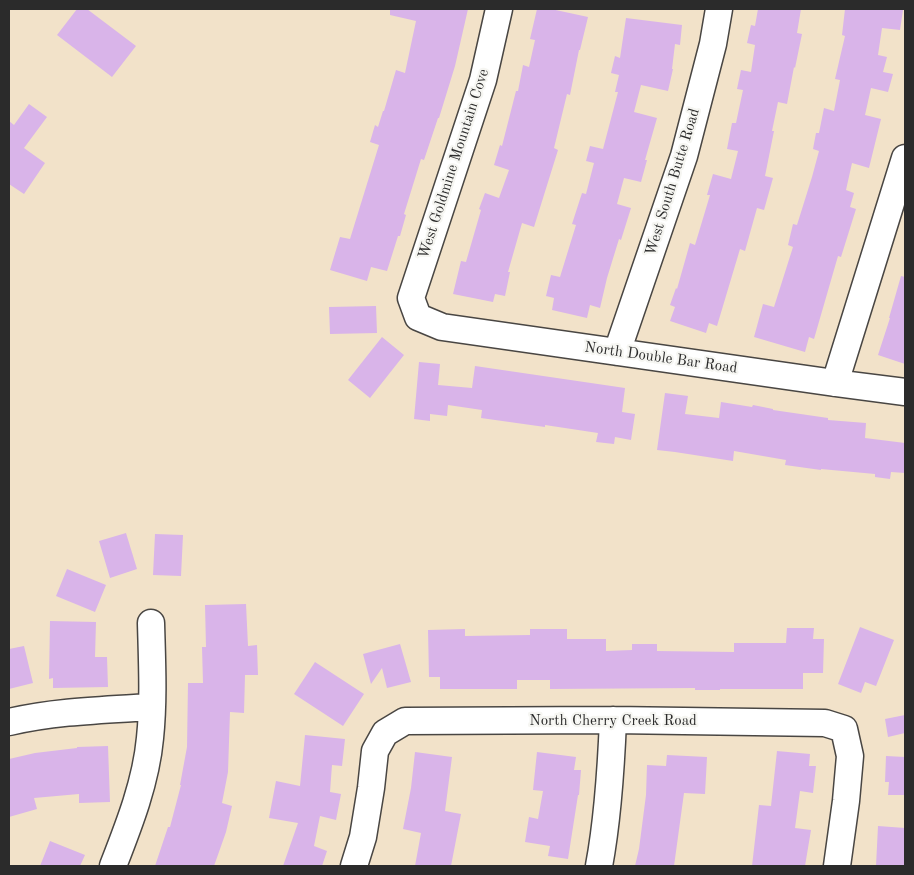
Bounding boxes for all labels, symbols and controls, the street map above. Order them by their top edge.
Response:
street label: West Goldmine Mountain Cove [415,67,493,261]
street label: West South Butte Road [642,106,704,258]
street label: North Double Bar Road [583,338,739,378]
street label: North Cherry Creek Road [529,712,697,730]

